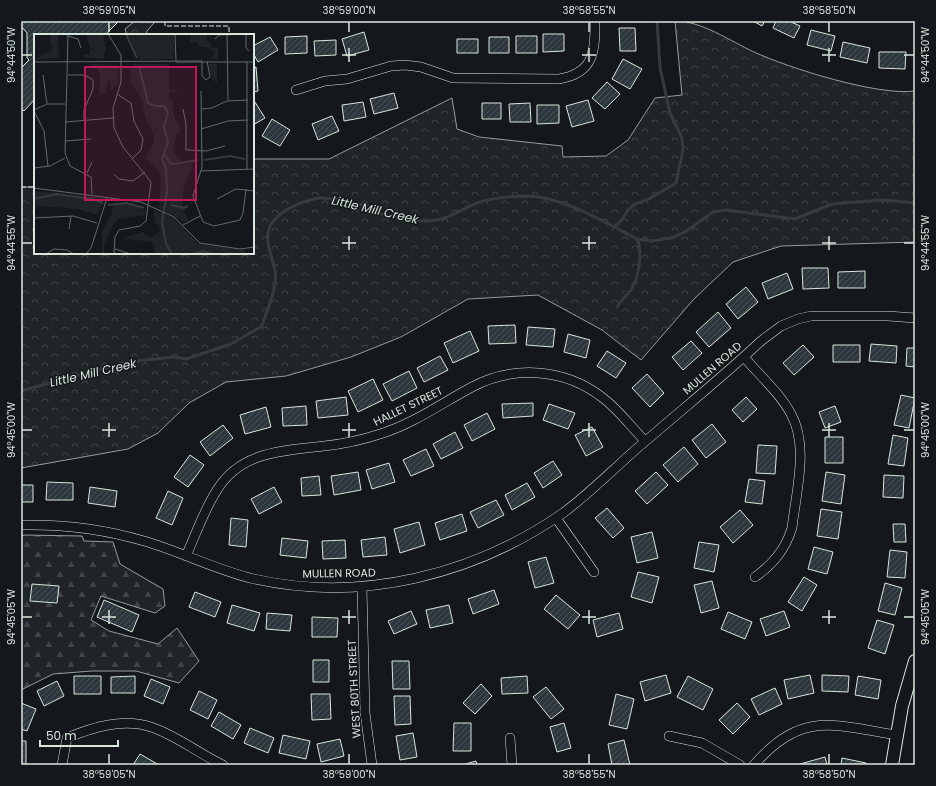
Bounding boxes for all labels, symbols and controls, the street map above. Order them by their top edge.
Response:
text: 38°59'05"N [83,3,135,18]
text: 38°59'00"N [323,3,375,18]
text: 38°58'55"N [563,3,616,18]
text: 38°58'50"N [803,3,856,18]
text: 94°44'50"W [4,27,19,83]
text: 94°44'50"W [918,27,933,83]
inset map [34,34,254,254]
water label: Little Mill Creek [330,191,421,228]
text: 94°44'55"W [4,215,19,271]
text: 94°44'55"W [918,215,933,271]
street label: MULLEN ROAD [679,338,745,398]
water label: Little Mill Creek [48,354,139,391]
street label: HALLET STREET [371,382,445,430]
text: 94°45'00"W [4,402,19,458]
text: 94°45'00"W [918,402,933,458]
street label: MULLEN ROAD [302,564,376,582]
text: 94°45'05"W [4,589,19,645]
text: 94°45'05"W [918,589,933,645]
street label: WEST 80TH STREET [343,639,365,739]
scale bar [40,722,118,748]
text: 50 m [46,727,77,744]
text: 38°59'05"N [83,767,135,782]
text: 38°59'00"N [323,767,375,782]
text: 38°58'55"N [563,767,616,782]
text: 38°58'50"N [803,767,856,782]

